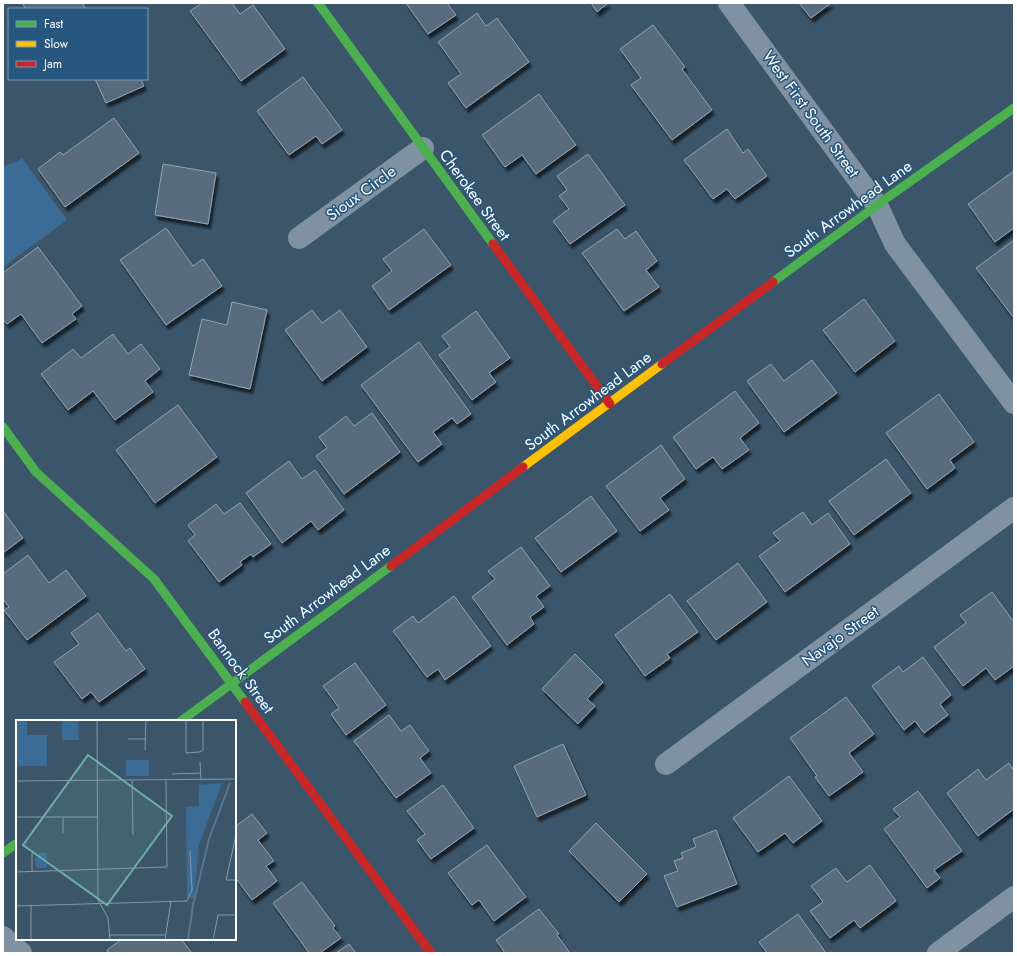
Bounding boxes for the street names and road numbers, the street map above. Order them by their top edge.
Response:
street label: West First South Street [757,46,865,182]
street label: Cherokee Street [434,145,516,246]
street label: South Arrowhead Lane [779,155,917,263]
street label: Sioux Circle [321,160,401,226]
street label: South Arrowhead Lane [520,346,656,456]
street label: South Arrowhead Lane [259,539,395,649]
street label: Navajo Street [797,600,883,672]
street label: Bannock Street [202,624,280,718]

